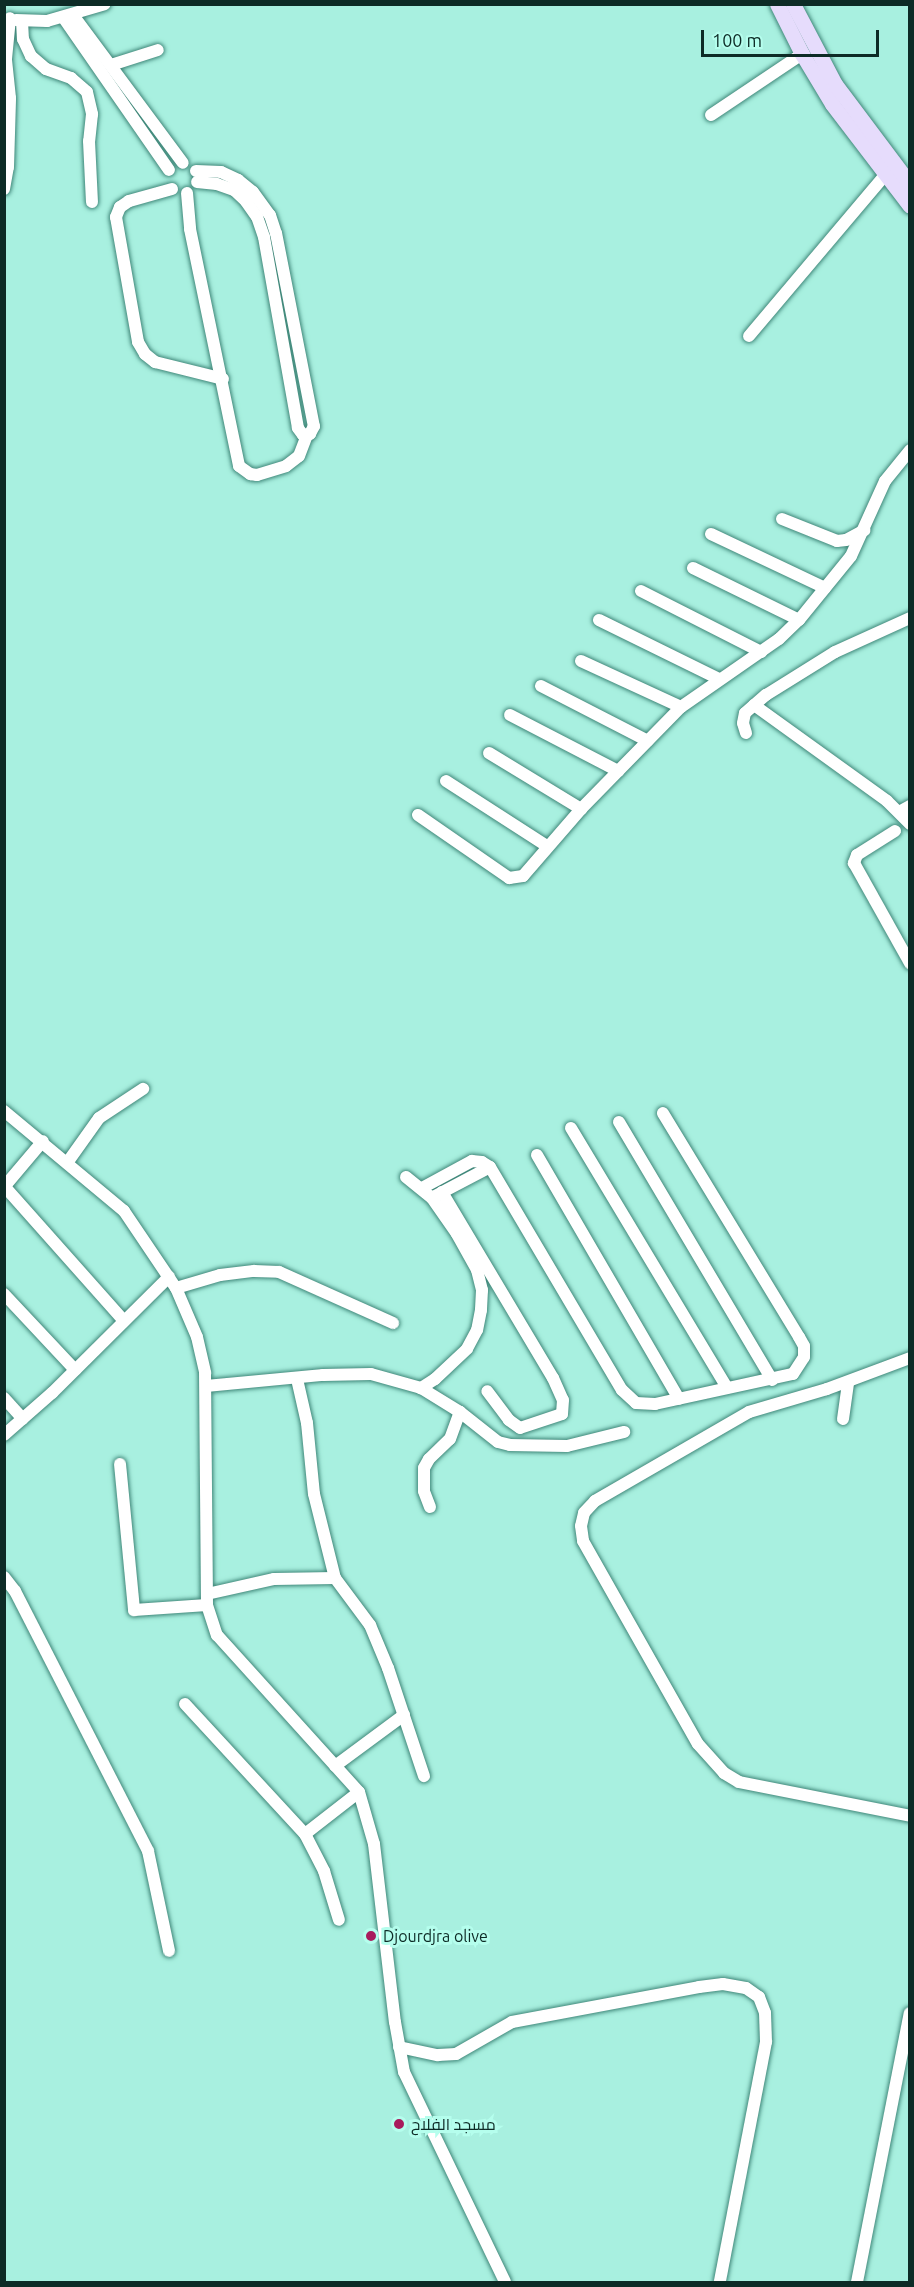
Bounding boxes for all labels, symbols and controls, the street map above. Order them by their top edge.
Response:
scale bar [704,18,882,56]
text: 100 m [712,30,762,50]
place label: Djourdjra olive [383,1926,488,1946]
marker: Djourdjra olive [364,1929,378,1943]
place label: مسجد الفلاح [411,2114,496,2134]
marker: مسجد الفلاح [392,2117,406,2131]

